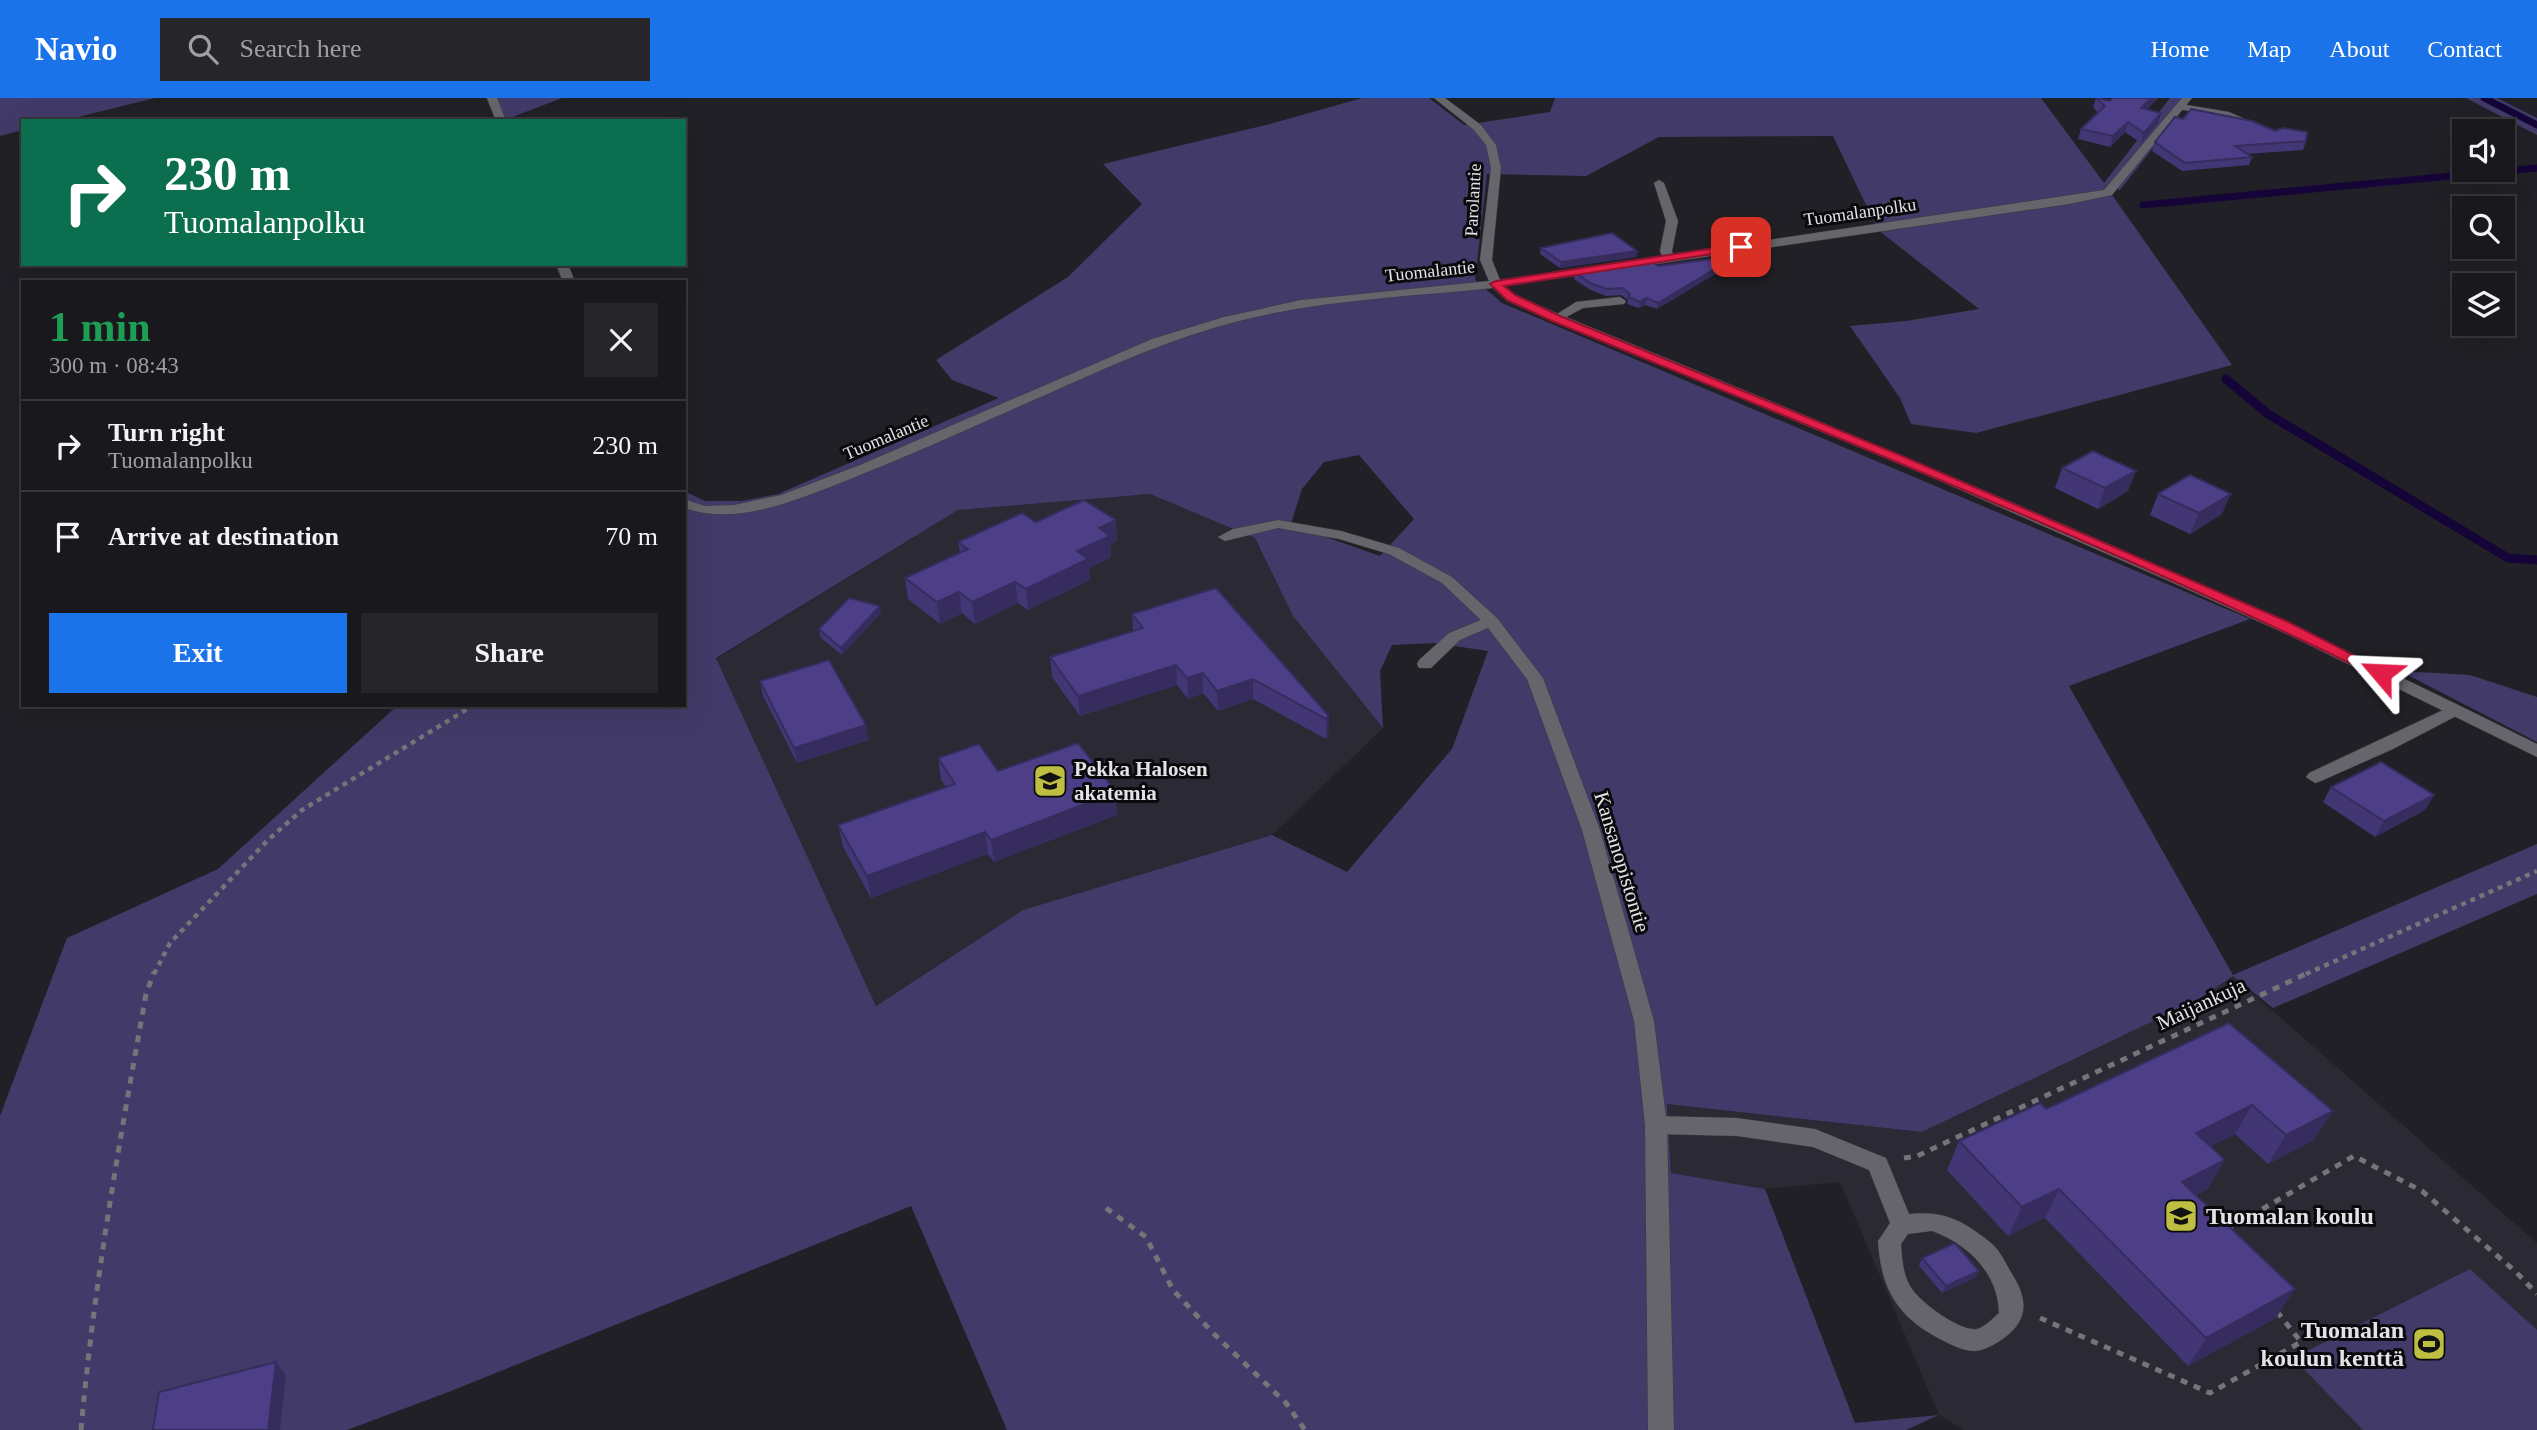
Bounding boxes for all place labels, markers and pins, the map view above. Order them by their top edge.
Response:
pin [1711,217,1771,277]
place label: Pekka Halosen akatemia [1074,757,1208,805]
school or university icon: Pekka Halosen akatemia [1031,762,1069,800]
school or university icon: Tuomalan koulu [2162,1197,2200,1235]
place label: Tuomalan koulu [2206,1203,2374,1229]
place label: Tuomalan koulun kenttä [2261,1317,2404,1371]
sports icon: Tuomalan koulun kenttä [2410,1325,2448,1363]

